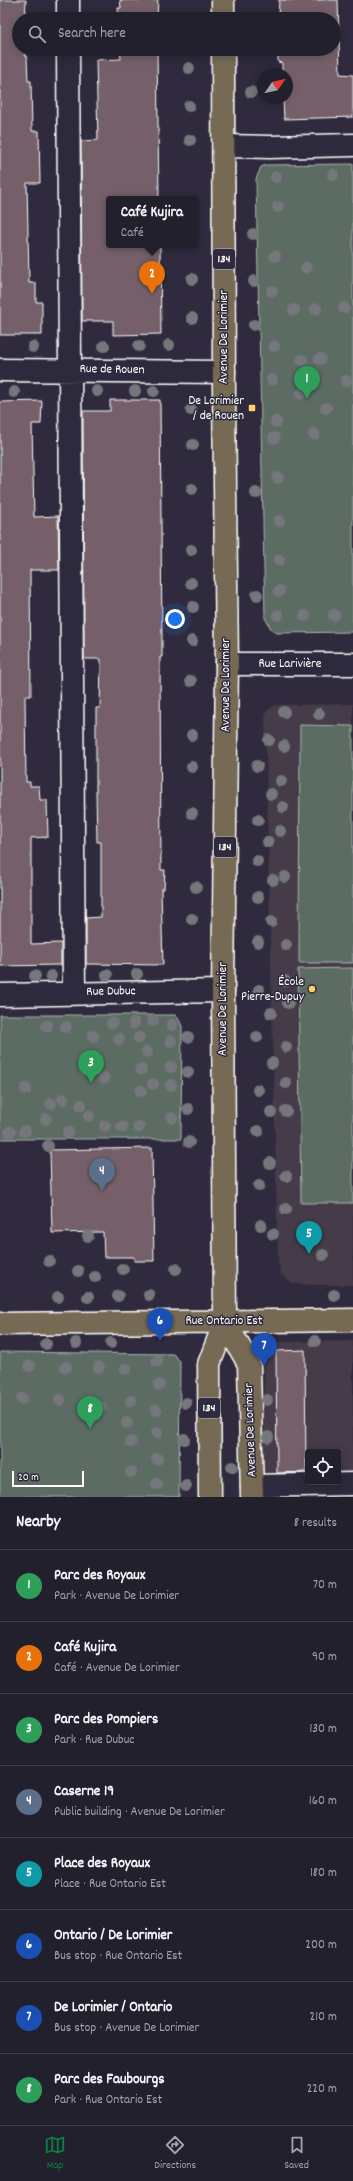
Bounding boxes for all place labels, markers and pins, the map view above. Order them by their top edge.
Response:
pin: 2 [139,261,165,294]
pin: 1 [294,366,320,399]
place label: De Lorimier / de Rouen [188,392,244,426]
marker: De Lorimier / de Rouen [247,403,257,413]
place label: École Pierre-Dupuy [241,973,305,1007]
marker: École Pierre-Dupuy [307,984,317,994]
pin: 3 [78,1050,104,1083]
pin: 4 [89,1158,115,1191]
pin: 5 [296,1221,322,1254]
pin: 6 [147,1308,173,1341]
pin: 7 [251,1333,277,1366]
pin: 8 [77,1396,103,1429]

